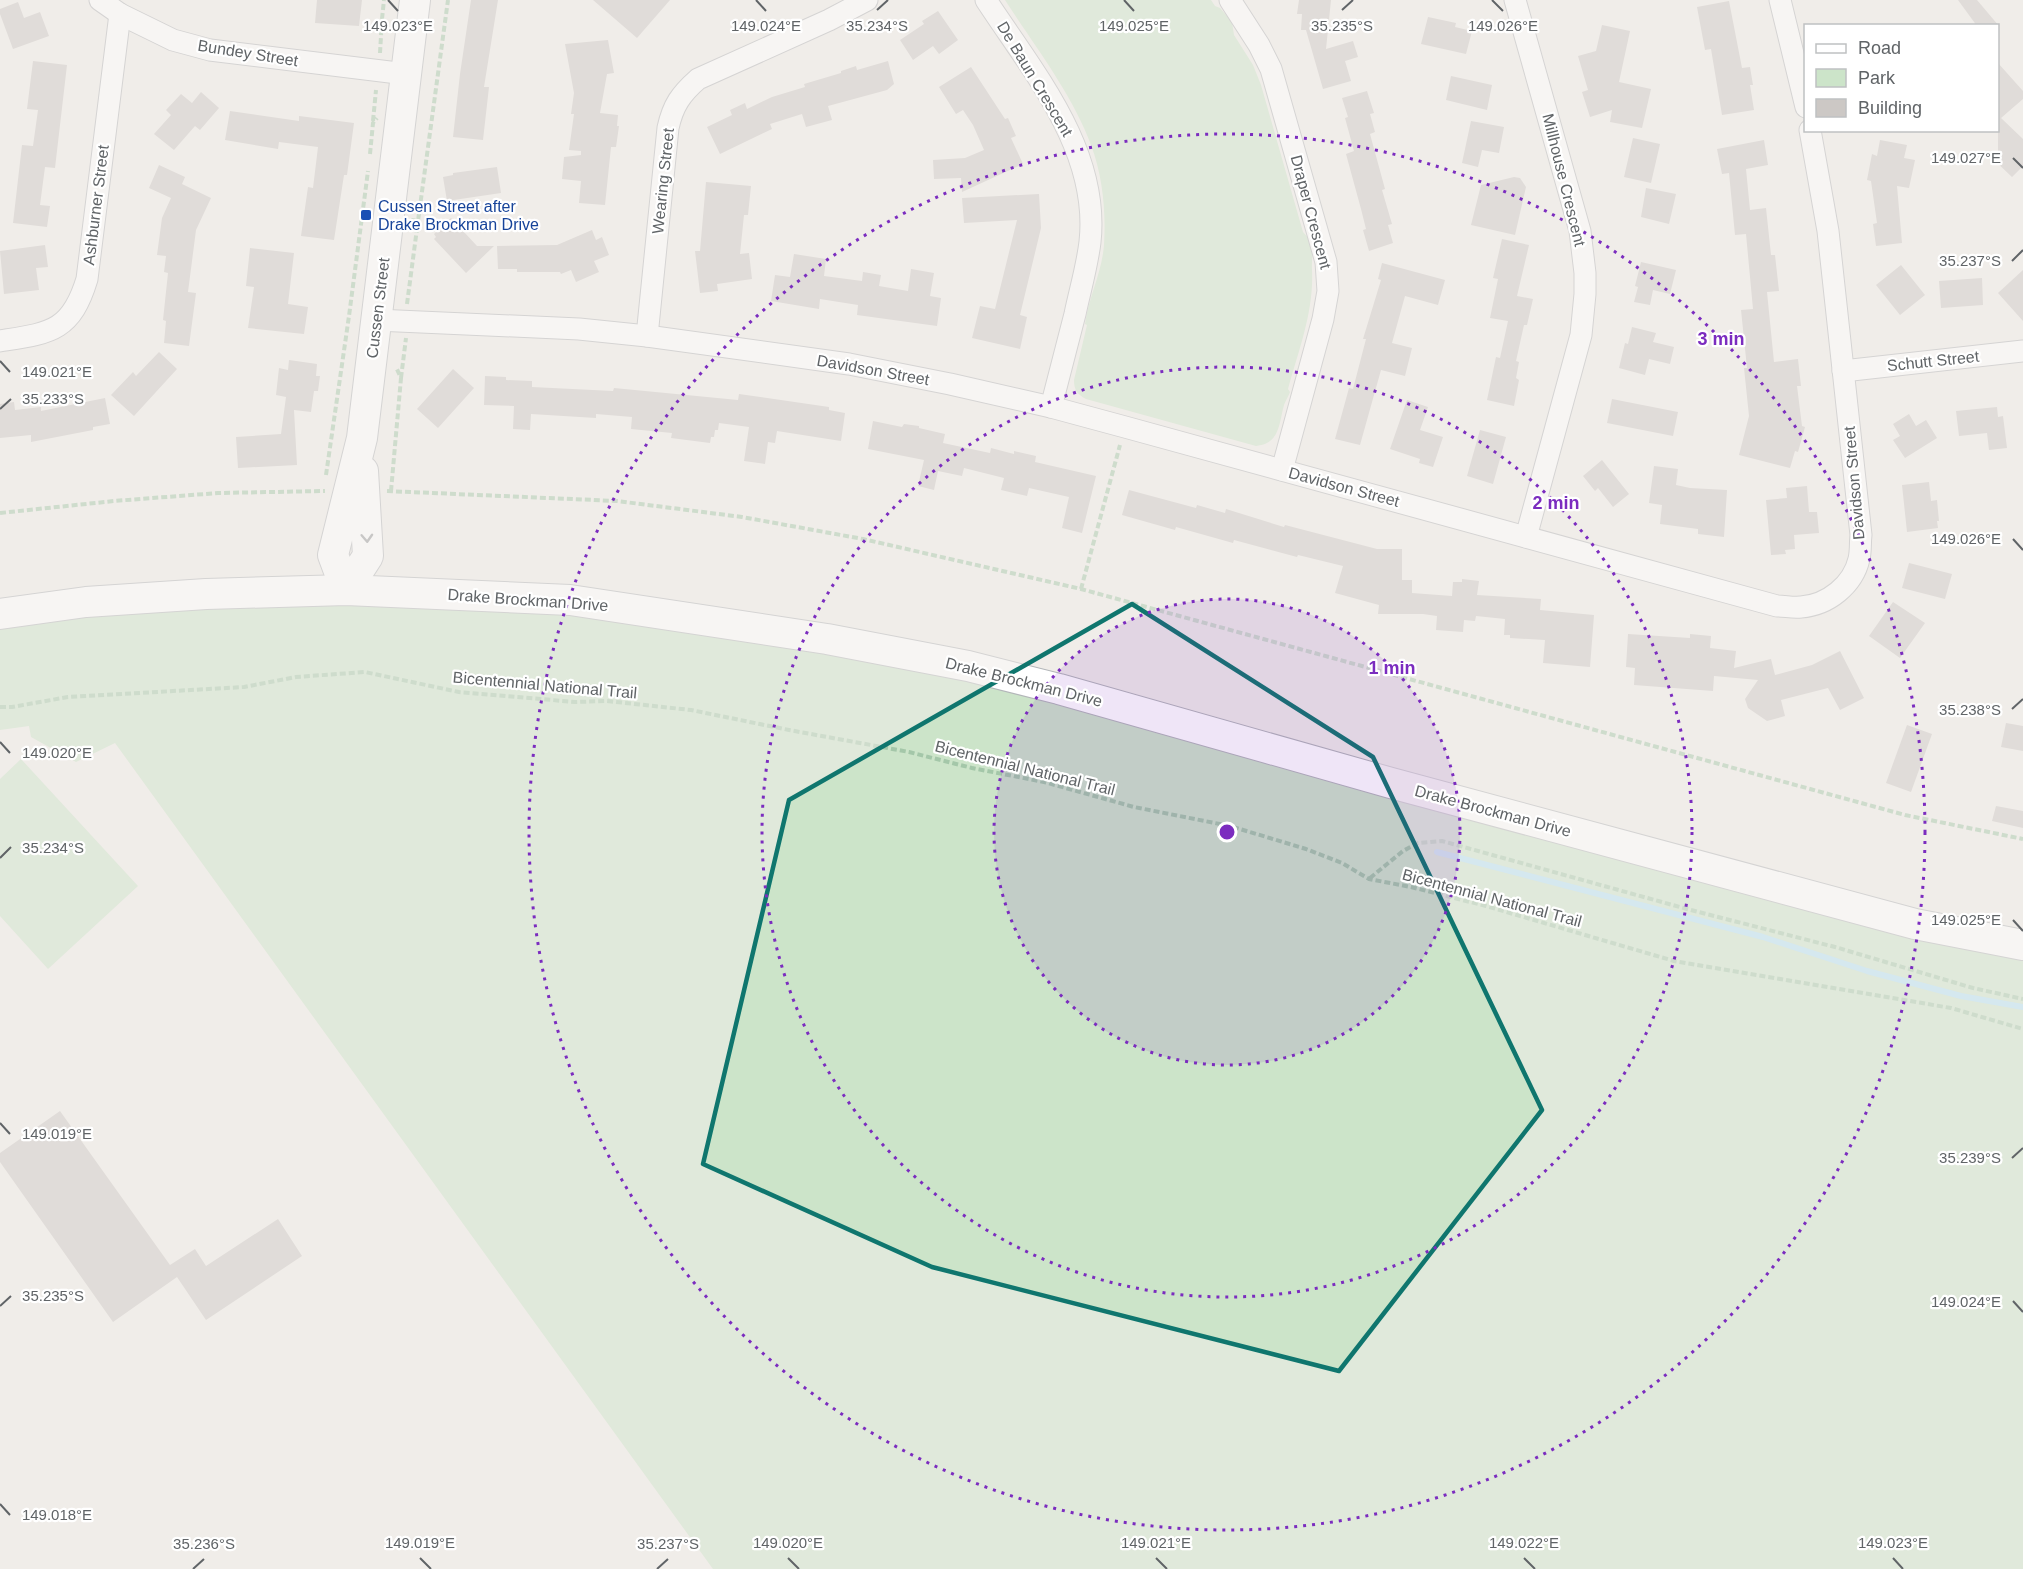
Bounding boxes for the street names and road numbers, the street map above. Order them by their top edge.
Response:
street label: De Baun Crescent [994,19,1076,140]
street label: Bundey Street [197,37,300,69]
street label: Millhouse Crescent [1539,112,1589,249]
street label: Wearing Street [649,127,677,235]
street label: Ashburner Street [80,143,112,266]
street label: Draper Crescent [1288,153,1335,271]
street label: Cussen Street [363,256,393,359]
street label: Schutt Street [1886,348,1980,374]
street label: Davidson Street [815,352,931,388]
street label: Davidson Street [1841,425,1867,540]
street label: Davidson Street [1287,464,1402,510]
street label: Drake Brockman Drive [447,586,609,614]
street label: Drake Brockman Drive [944,654,1104,710]
street label: Bicentennial National Trail [452,668,638,702]
street label: Bicentennial National Trail [933,737,1117,799]
street label: Drake Brockman Drive [1413,782,1573,840]
street label: Bicentennial National Trail [1400,866,1584,930]

